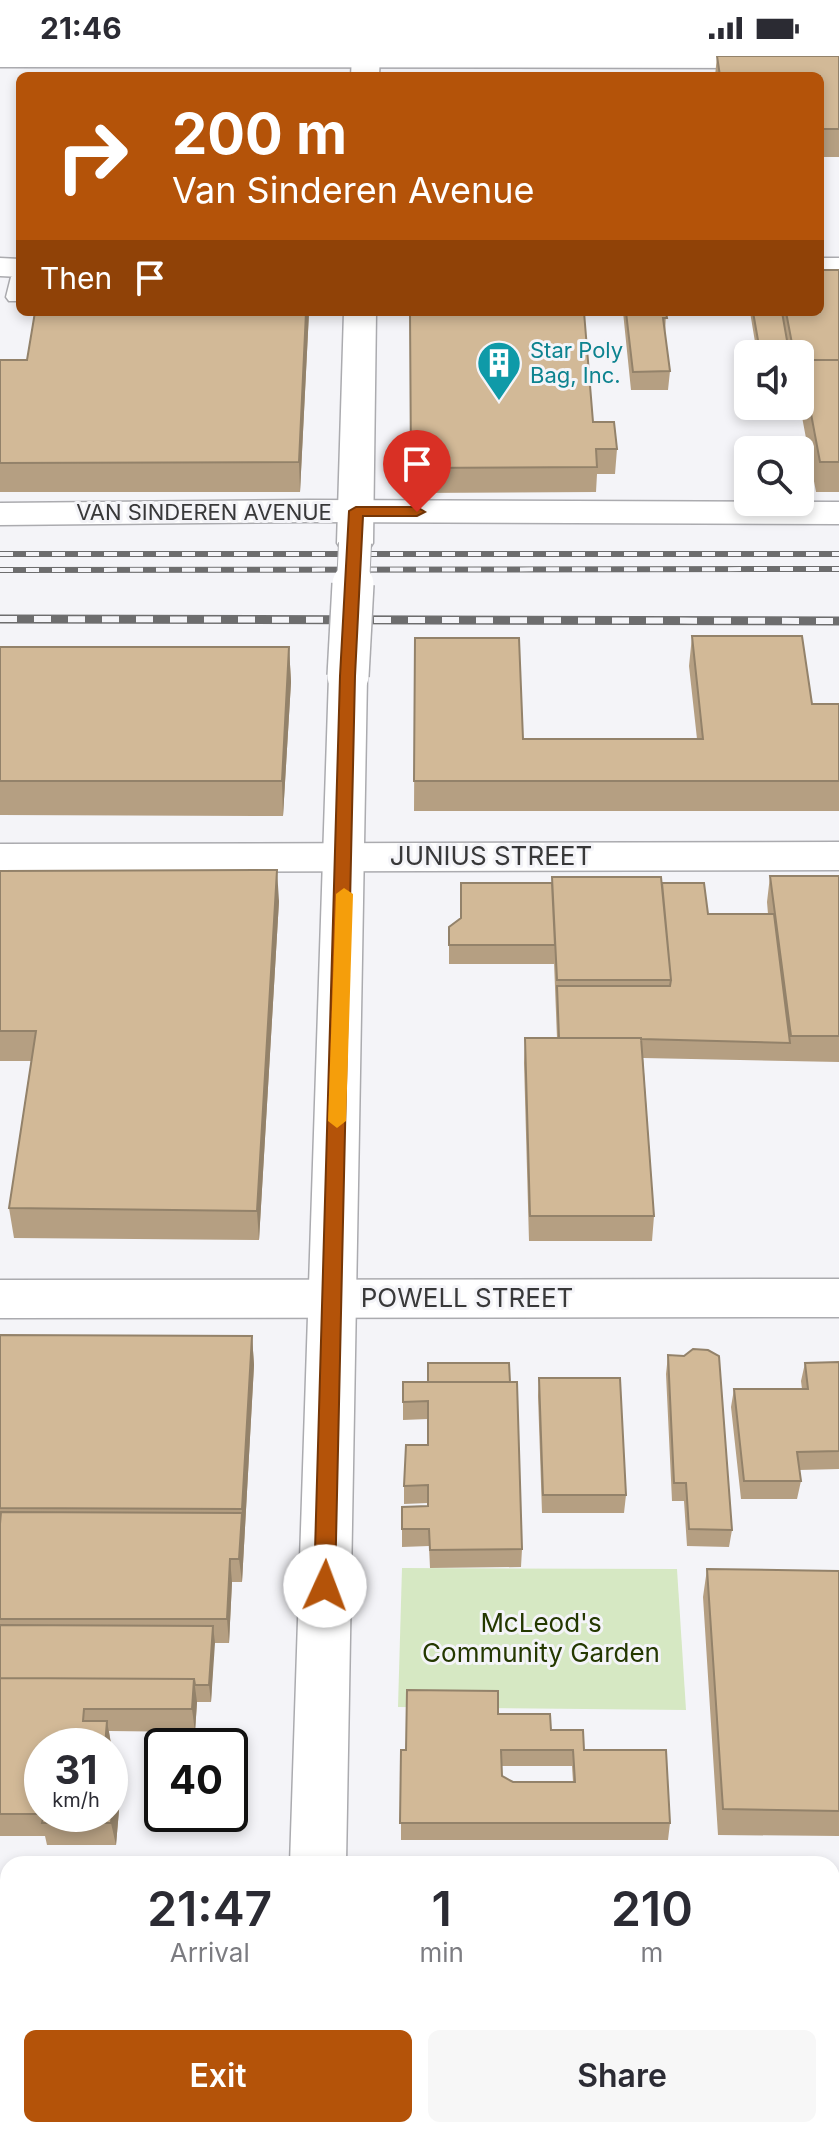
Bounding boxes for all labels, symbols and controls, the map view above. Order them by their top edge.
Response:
text: 21:46 [40,10,122,46]
text: 200 m [172,100,347,168]
icon: right [40,104,144,208]
text: Van Sinderen Avenue [172,168,535,212]
icon: arrive [128,256,172,300]
text: Then [40,260,112,296]
place label: Star Poly Bag, Inc. [530,337,623,388]
building icon: Star Poly Bag, Inc. [475,339,523,402]
map controls [734,340,814,516]
button: sound [734,340,814,420]
pin [383,430,451,512]
button: search [734,436,814,516]
icon: arrive [395,442,439,486]
street label: VAN SINDEREN AVENUE [76,499,332,525]
street label: JUNIUS STREET [390,840,592,871]
street label: POWELL STREET [361,1282,573,1313]
position arrow [283,1544,367,1628]
park label: McLeod's Community Garden [422,1607,660,1668]
speed limit sign: 40 [144,1728,248,1832]
text: 31 [54,1745,98,1794]
text: km/h [52,1788,100,1812]
text: 21:47 [147,1879,272,1938]
text: 1 [431,1879,452,1938]
text: 210 [611,1879,693,1938]
text: Arrival [170,1937,250,1968]
text: min [419,1937,464,1968]
text: m [641,1937,663,1968]
button: Exit [24,2030,412,2122]
button: Share [428,2030,816,2122]

